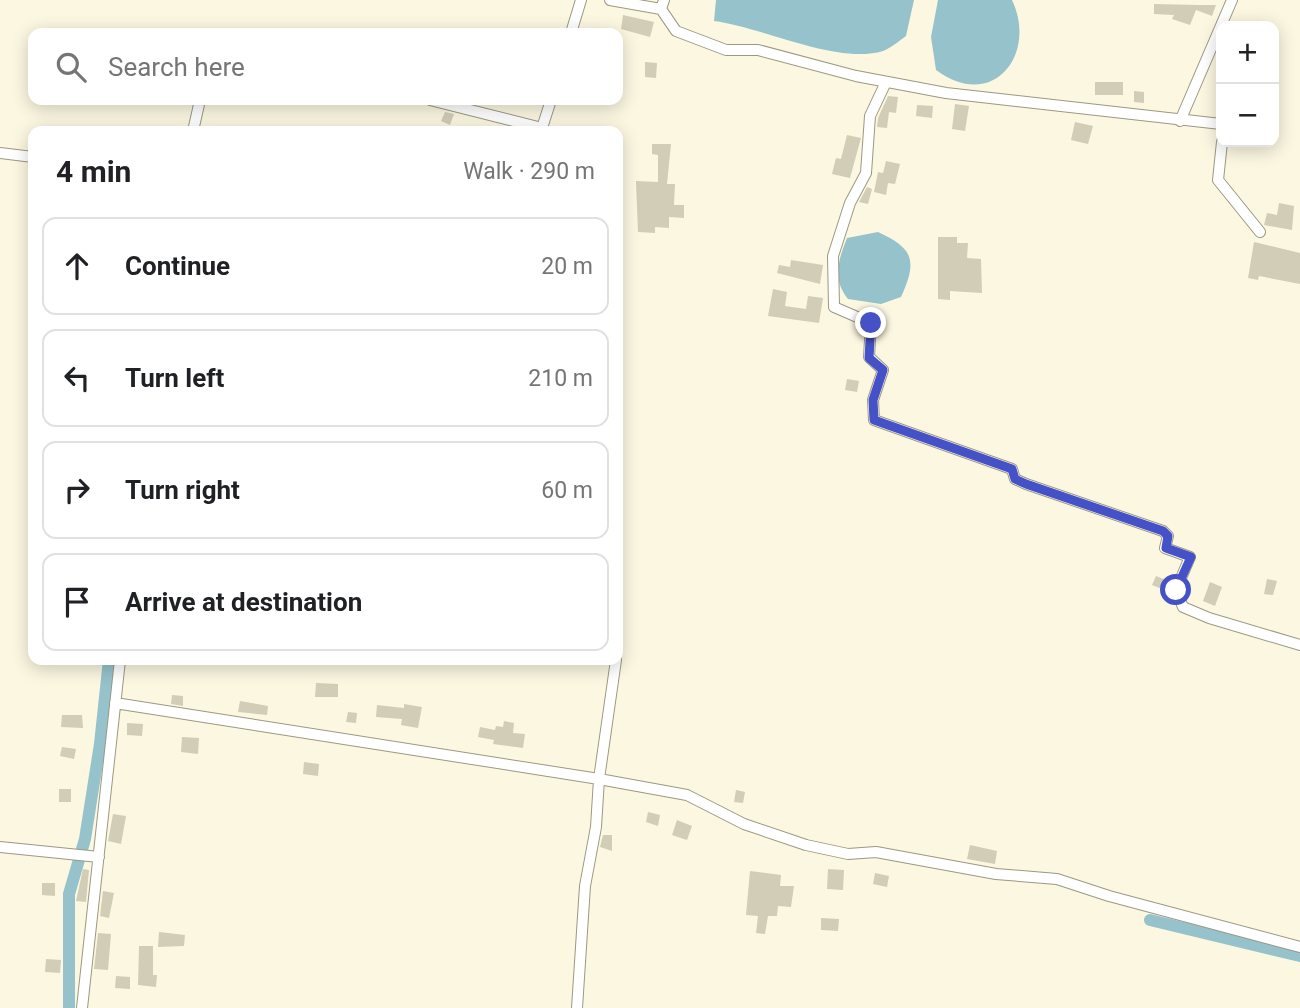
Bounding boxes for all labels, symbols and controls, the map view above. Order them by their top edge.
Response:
map controls [1216,21,1279,147]
button: + [1216,21,1279,84]
search box [28,28,623,105]
icon: search [52,48,90,86]
text: Search here [108,52,245,82]
button: − [1216,84,1279,147]
text: 4 min [56,154,131,189]
text: Walk · 290 m [463,158,595,185]
icon: ahead [58,247,96,285]
text: Continue [125,251,230,281]
text: 20 m [541,253,593,280]
route end [855,307,886,338]
icon: left [58,359,96,397]
text: Turn left [125,363,224,393]
text: 210 m [528,365,593,392]
icon: right [58,471,96,509]
text: Turn right [125,475,240,505]
text: 60 m [541,477,593,504]
route start [1160,574,1191,605]
icon: arrive [58,583,96,621]
text: Arrive at destination [125,587,362,617]

